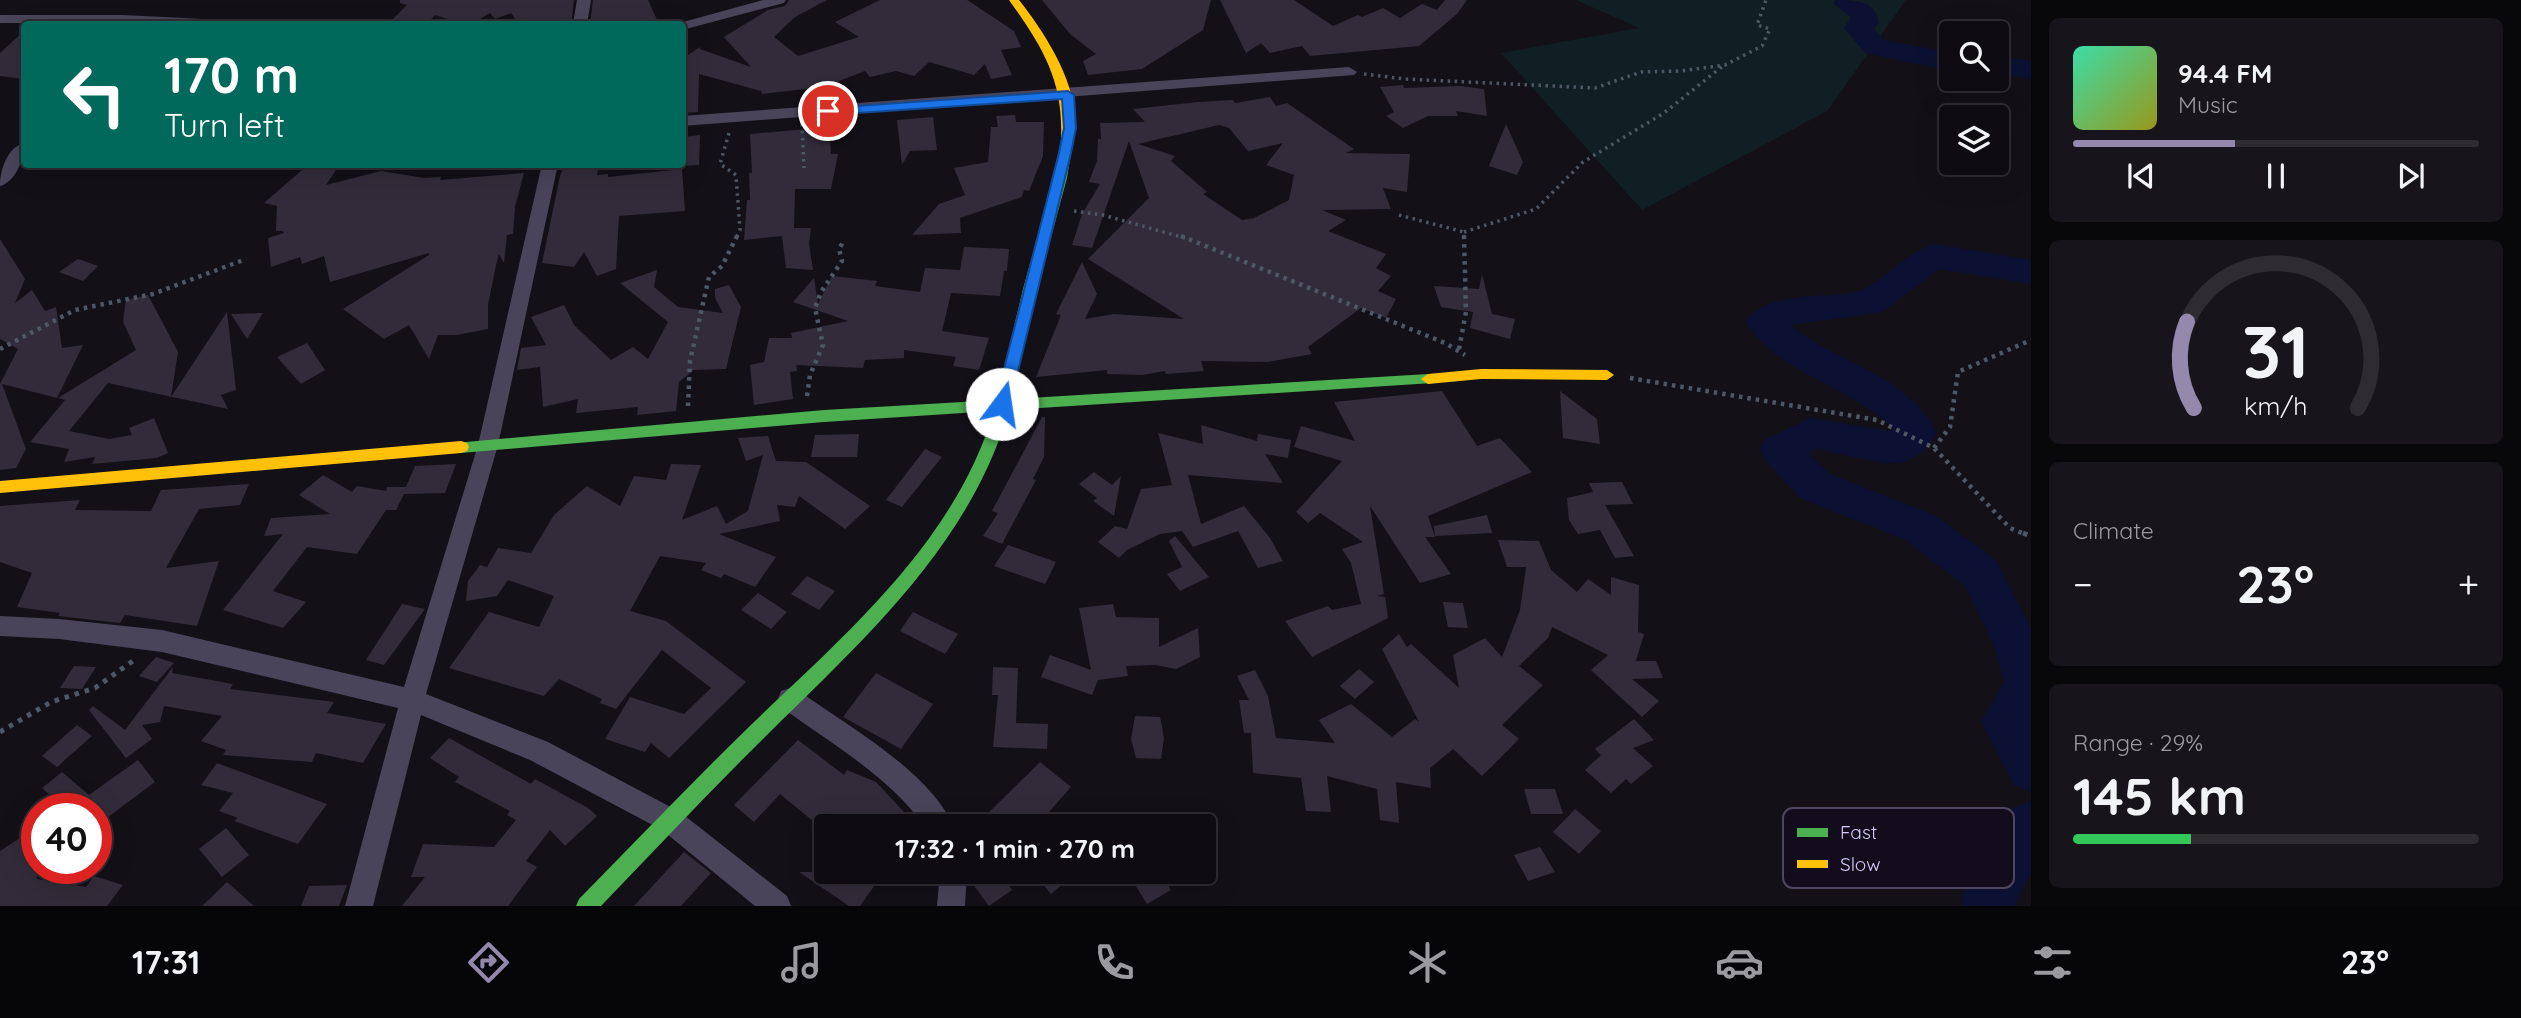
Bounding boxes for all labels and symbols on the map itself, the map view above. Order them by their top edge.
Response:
pin [798,81,858,141]
position arrow [965,367,1039,441]
speed limit sign: 40 [21,793,112,884]
legend [1783,808,2014,888]
text: Fast [1840,820,1877,844]
text: Slow [1840,852,1881,876]

